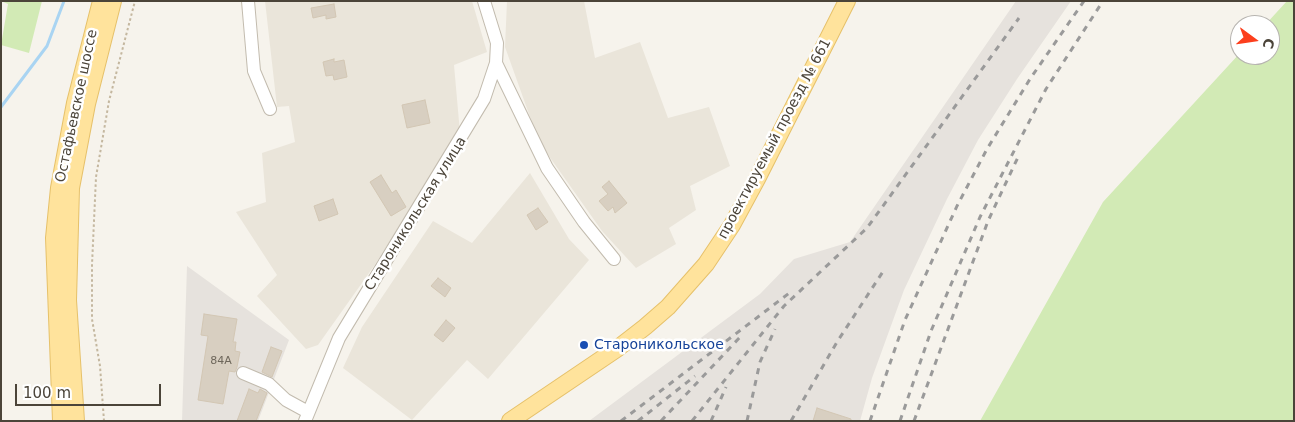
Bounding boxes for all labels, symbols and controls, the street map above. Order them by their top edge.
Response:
north arrow [1230,15,1280,65]
street label: Остафьевское шоссе [53,28,101,184]
street label: проектируемый проезд № 661 [715,36,835,242]
text: С [1260,36,1278,50]
street label: Староникольская улица [362,134,470,294]
place label: Староникольское [594,337,724,353]
marker: Староникольское [578,339,590,351]
house number: 84А [210,354,232,368]
scale bar [18,374,164,406]
text: 100 m [23,384,71,402]

